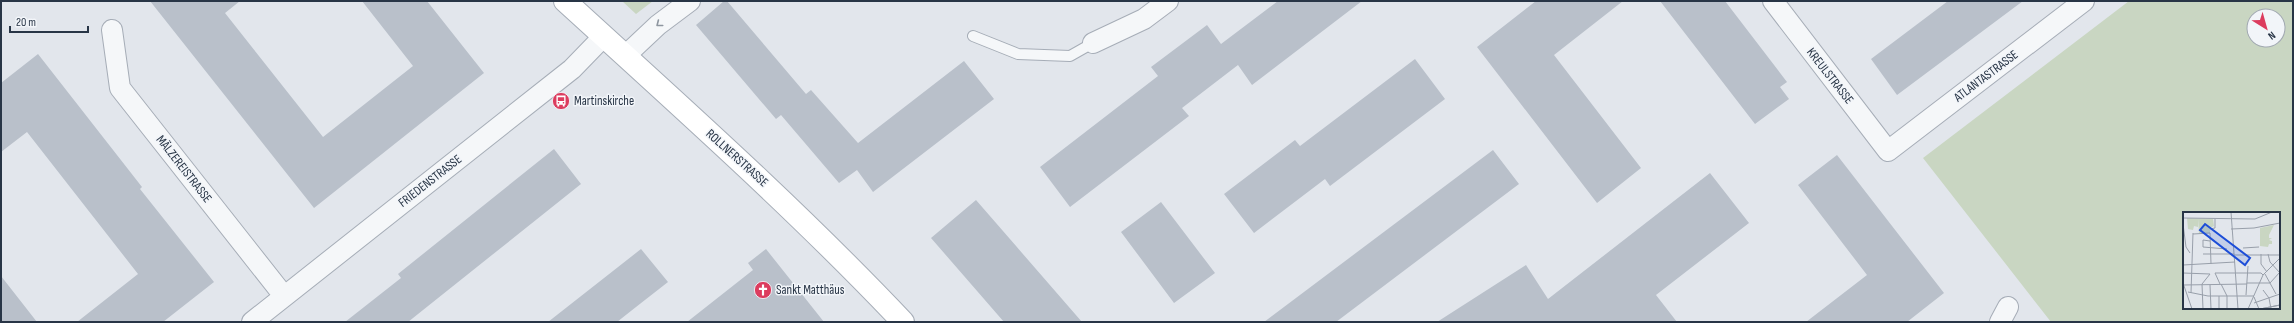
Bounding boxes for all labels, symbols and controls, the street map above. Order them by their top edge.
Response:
scale bar [10,8,88,34]
north arrow [2246,8,2286,48]
text: 20 m [16,15,36,30]
one-way arrow [657,20,664,27]
text: N [2265,29,2278,43]
street label: KREULSTRASSE [1803,45,1857,107]
street label: ATLANTASTRASSE [1950,47,2021,106]
bus stop icon: Martinskirche [551,91,571,111]
place label: Martinskirche [574,93,634,109]
street label: ROLLNERSTRASSE [702,126,772,190]
street label: MÄLZEREISTRASSE [153,132,215,206]
street label: FRIEDENSTRASSE [395,151,465,211]
inset map [2183,212,2280,309]
church icon: Sankt Matthäus [753,280,773,300]
place label: Sankt Matthäus [776,282,845,298]

